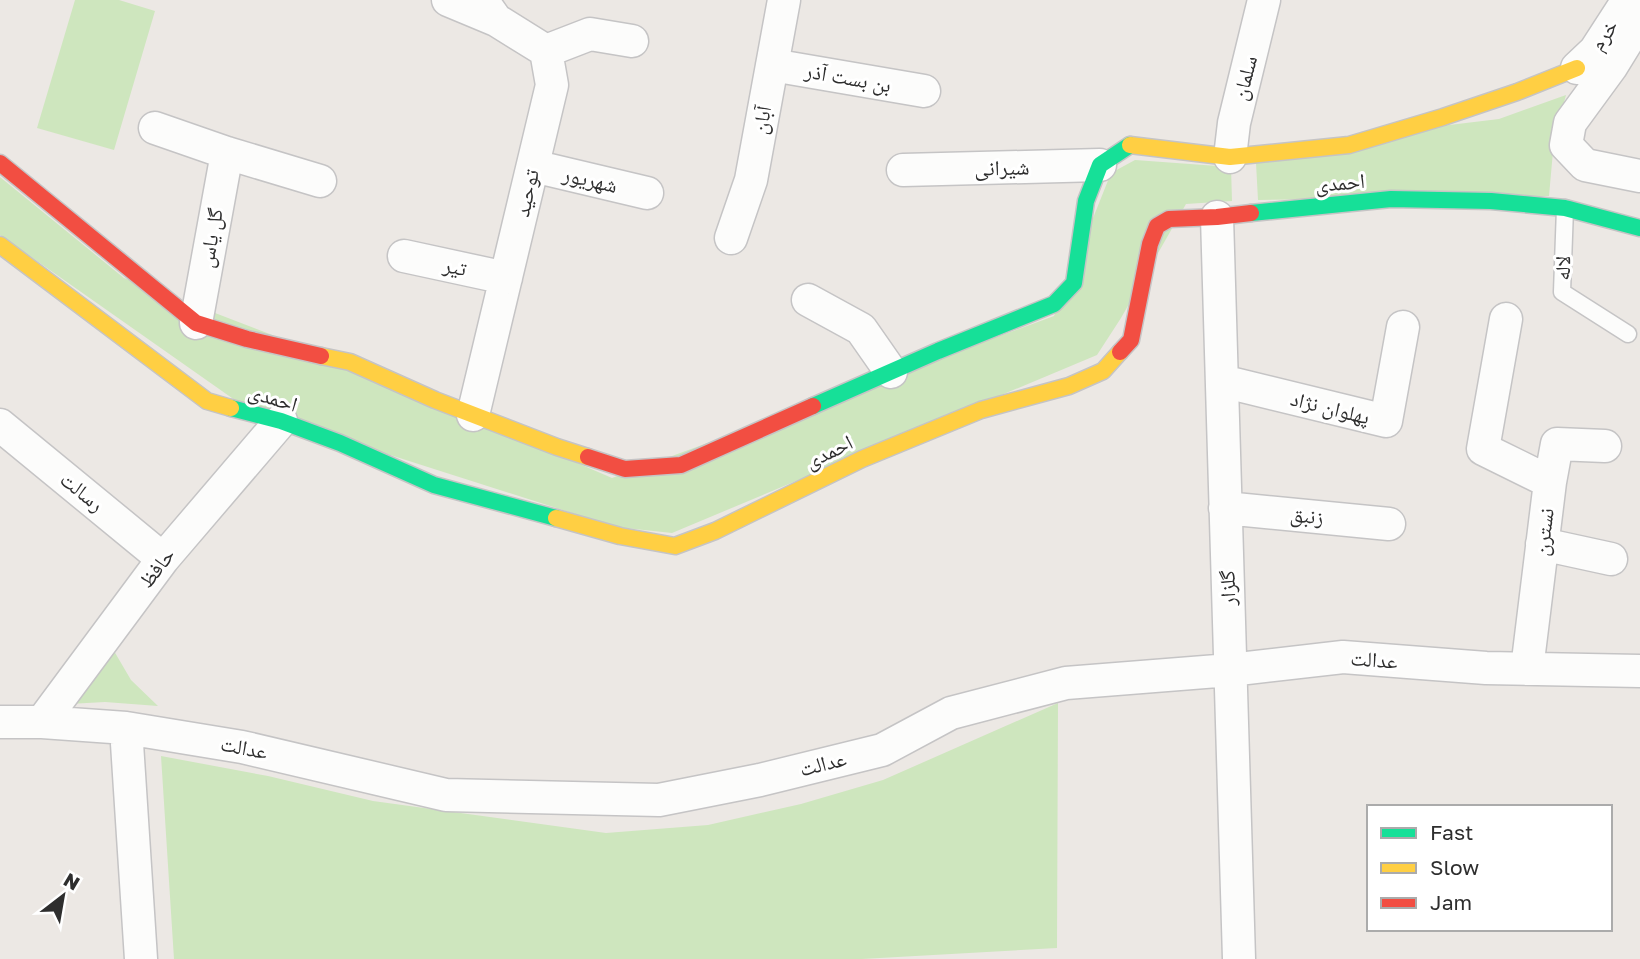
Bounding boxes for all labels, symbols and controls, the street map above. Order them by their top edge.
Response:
street label: خرم [1583,14,1625,56]
street label: سلمان [1226,53,1262,103]
street label: بن بست آذر [802,56,893,98]
street label: آبان [746,103,776,136]
street label: شیرانی [974,154,1030,181]
street label: شهریور [559,160,620,198]
street label: توحید [508,167,544,219]
street label: احمدی [1314,167,1366,197]
street label: گل یاس [192,206,229,270]
street label: تیر [440,251,469,281]
street label: لاله [1549,255,1575,281]
street label: احمدی [246,377,301,417]
street label: پهلوان نژاد [1288,385,1373,430]
street label: احمدی [800,428,857,474]
street label: رسالت [55,466,110,517]
street label: زنبق [1289,500,1325,531]
street label: نسترن [1527,506,1559,557]
street label: حافظ [132,542,180,593]
street label: گلزار [1213,570,1241,607]
street label: عدالت [1350,644,1399,674]
street label: عدالت [219,730,270,764]
street label: عدالت [797,745,849,781]
legend [1367,805,1612,931]
text: Fast [1430,819,1473,845]
text: Slow [1430,854,1479,880]
north arrow [28,861,98,931]
text: N [60,867,84,895]
text: Jam [1430,889,1472,915]

